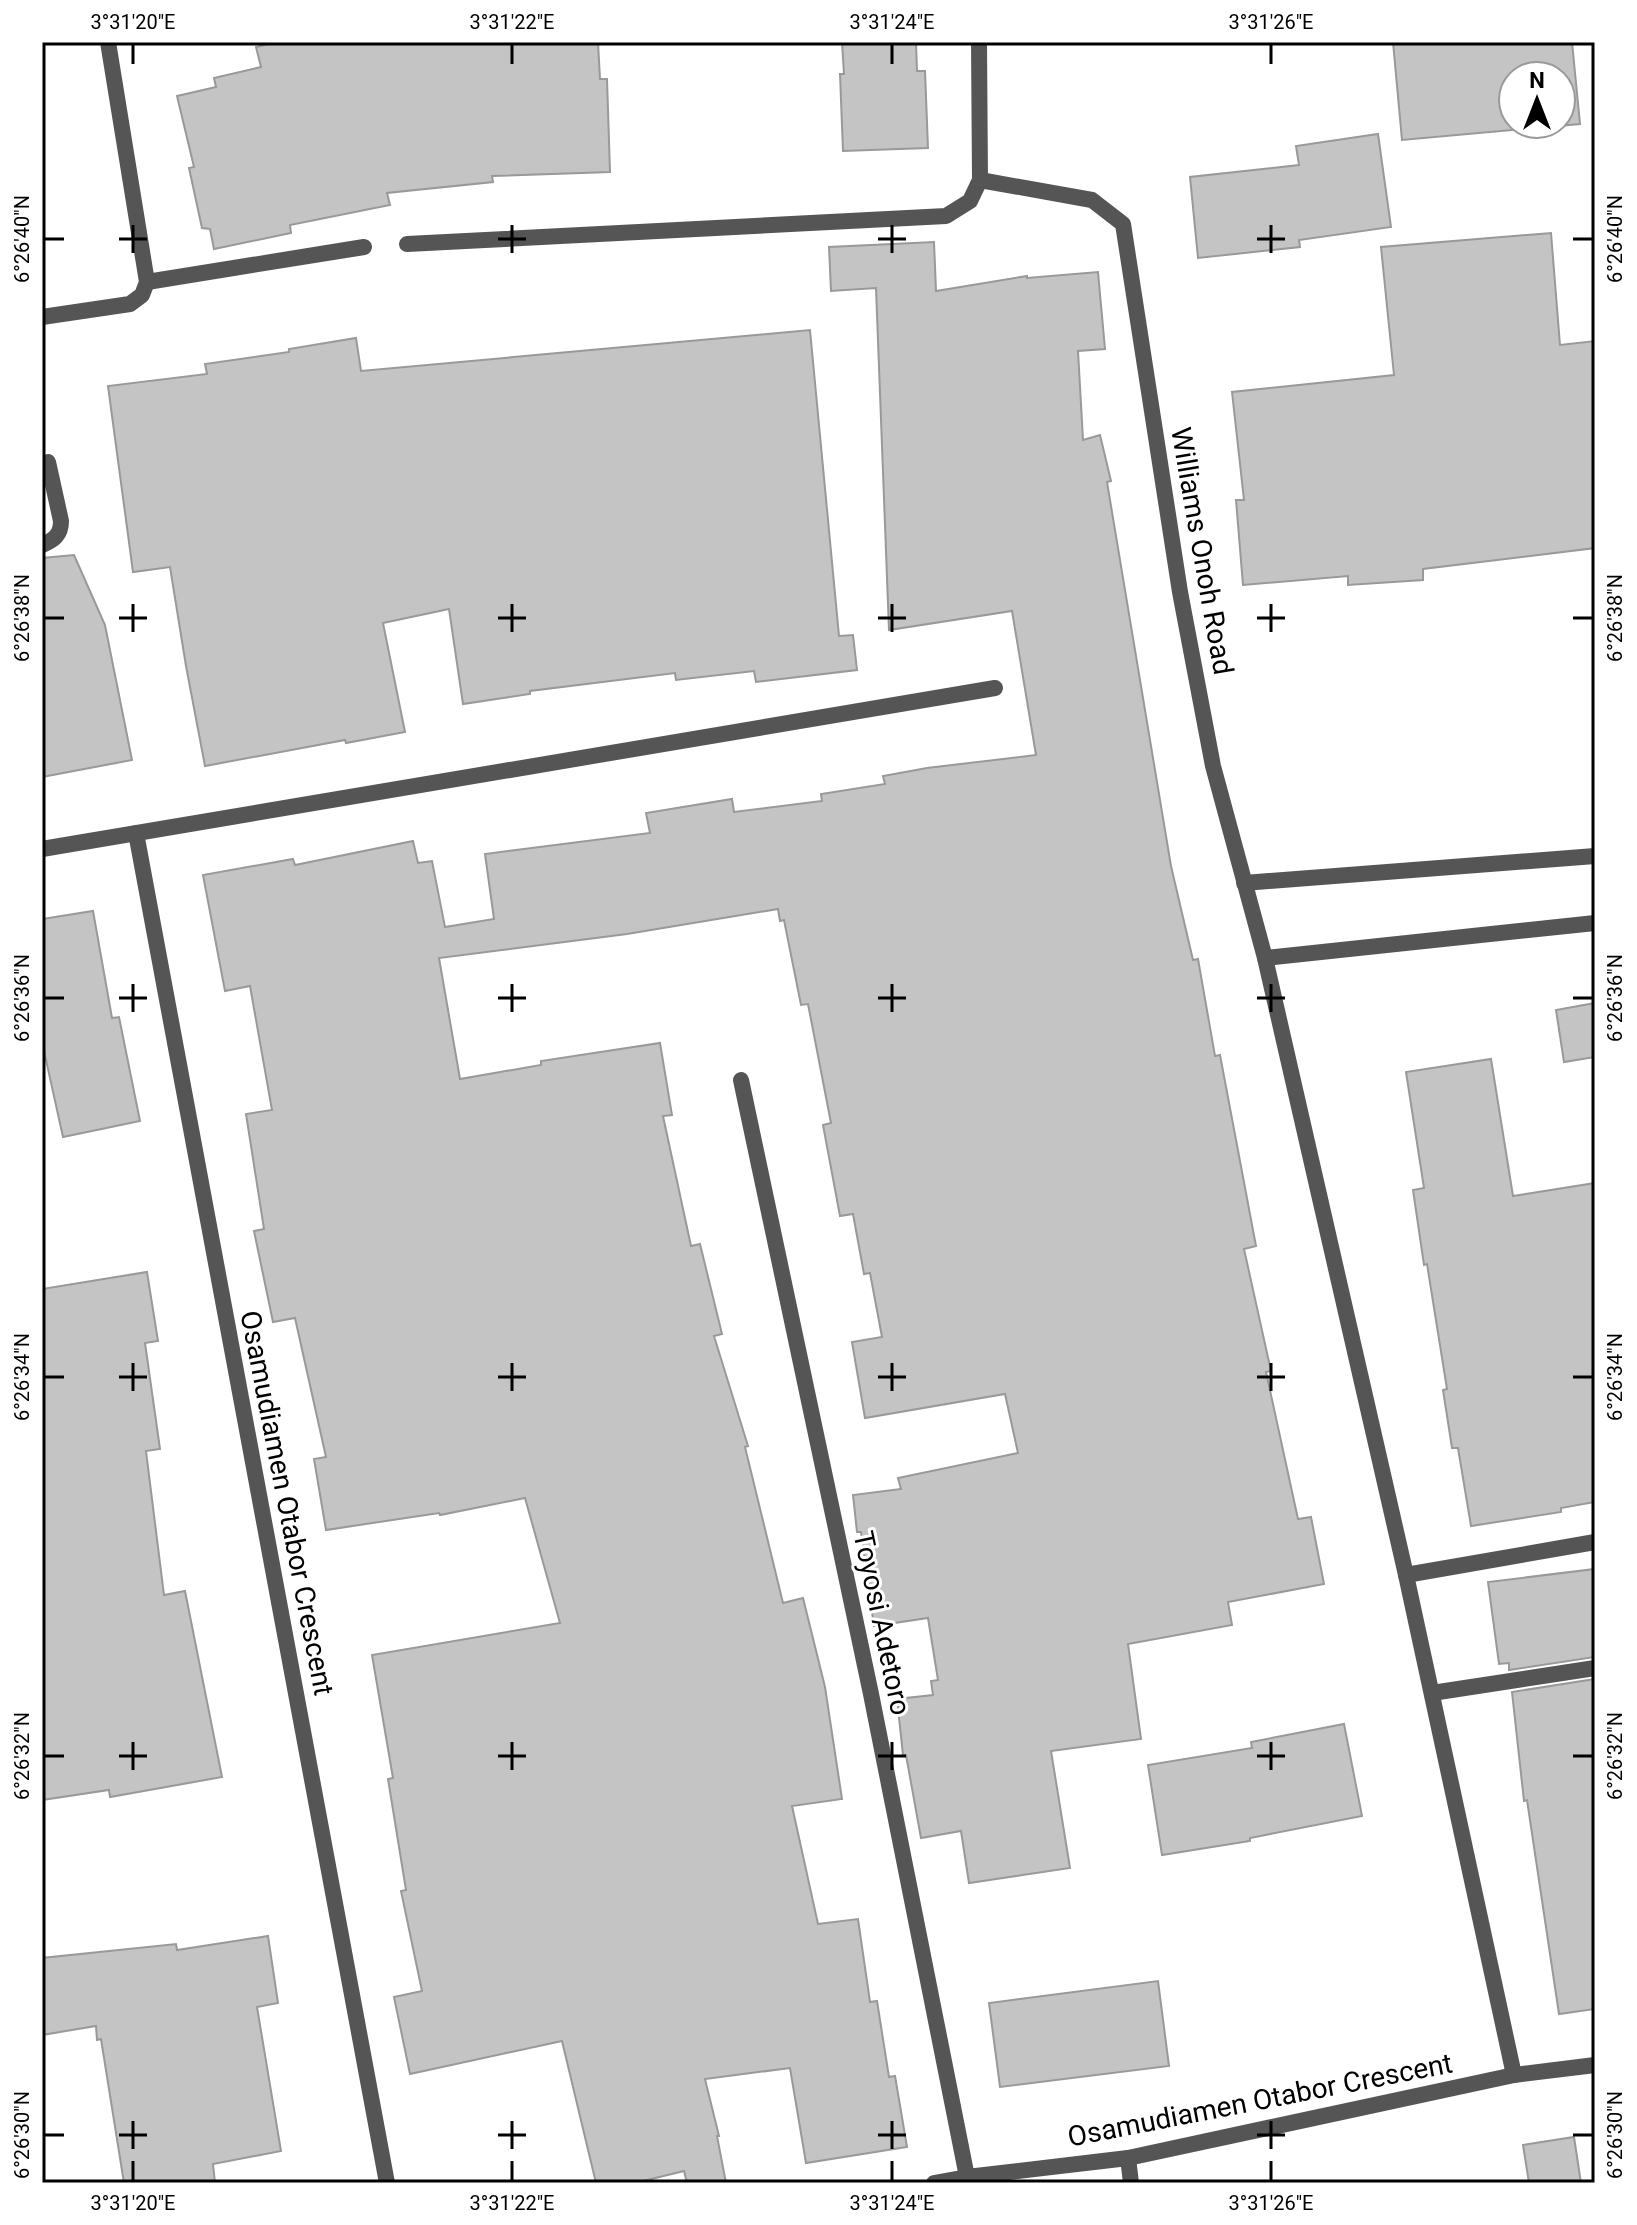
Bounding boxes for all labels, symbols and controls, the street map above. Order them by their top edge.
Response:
text: 3°31'20"E [91,10,175,34]
text: 3°31'22"E [470,10,554,34]
text: 3°31'24"E [850,10,934,34]
text: 3°31'26"E [1229,10,1313,34]
north arrow [1497,60,1577,140]
text: N [1529,68,1545,93]
text: 6°26'40"N [10,195,34,283]
text: 6°26'40"N [1603,195,1627,283]
street label: Williams Onoh Road [1164,425,1240,677]
text: 6°26'38"N [10,574,34,662]
text: 6°26'38"N [1603,574,1627,662]
text: 6°26'36"N [10,954,34,1042]
text: 6°26'36"N [1603,954,1627,1042]
street label: Osamudiamen Otabor Crescent [233,1308,341,1698]
text: 6°26'34"N [10,1333,34,1421]
text: 6°26'34"N [1603,1333,1627,1421]
street label: Toyosi Adetoro [846,1528,918,1718]
text: 6°26'32"N [10,1712,34,1800]
text: 6°26'32"N [1603,1712,1627,1800]
street label: Osamudiamen Otabor Crescent [1065,2046,1455,2154]
text: 6°26'30"N [10,2091,34,2179]
text: 6°26'30"N [1603,2091,1627,2179]
text: 3°31'20"E [91,2191,175,2215]
text: 3°31'22"E [470,2191,554,2215]
text: 3°31'24"E [850,2191,934,2215]
text: 3°31'26"E [1229,2191,1313,2215]

